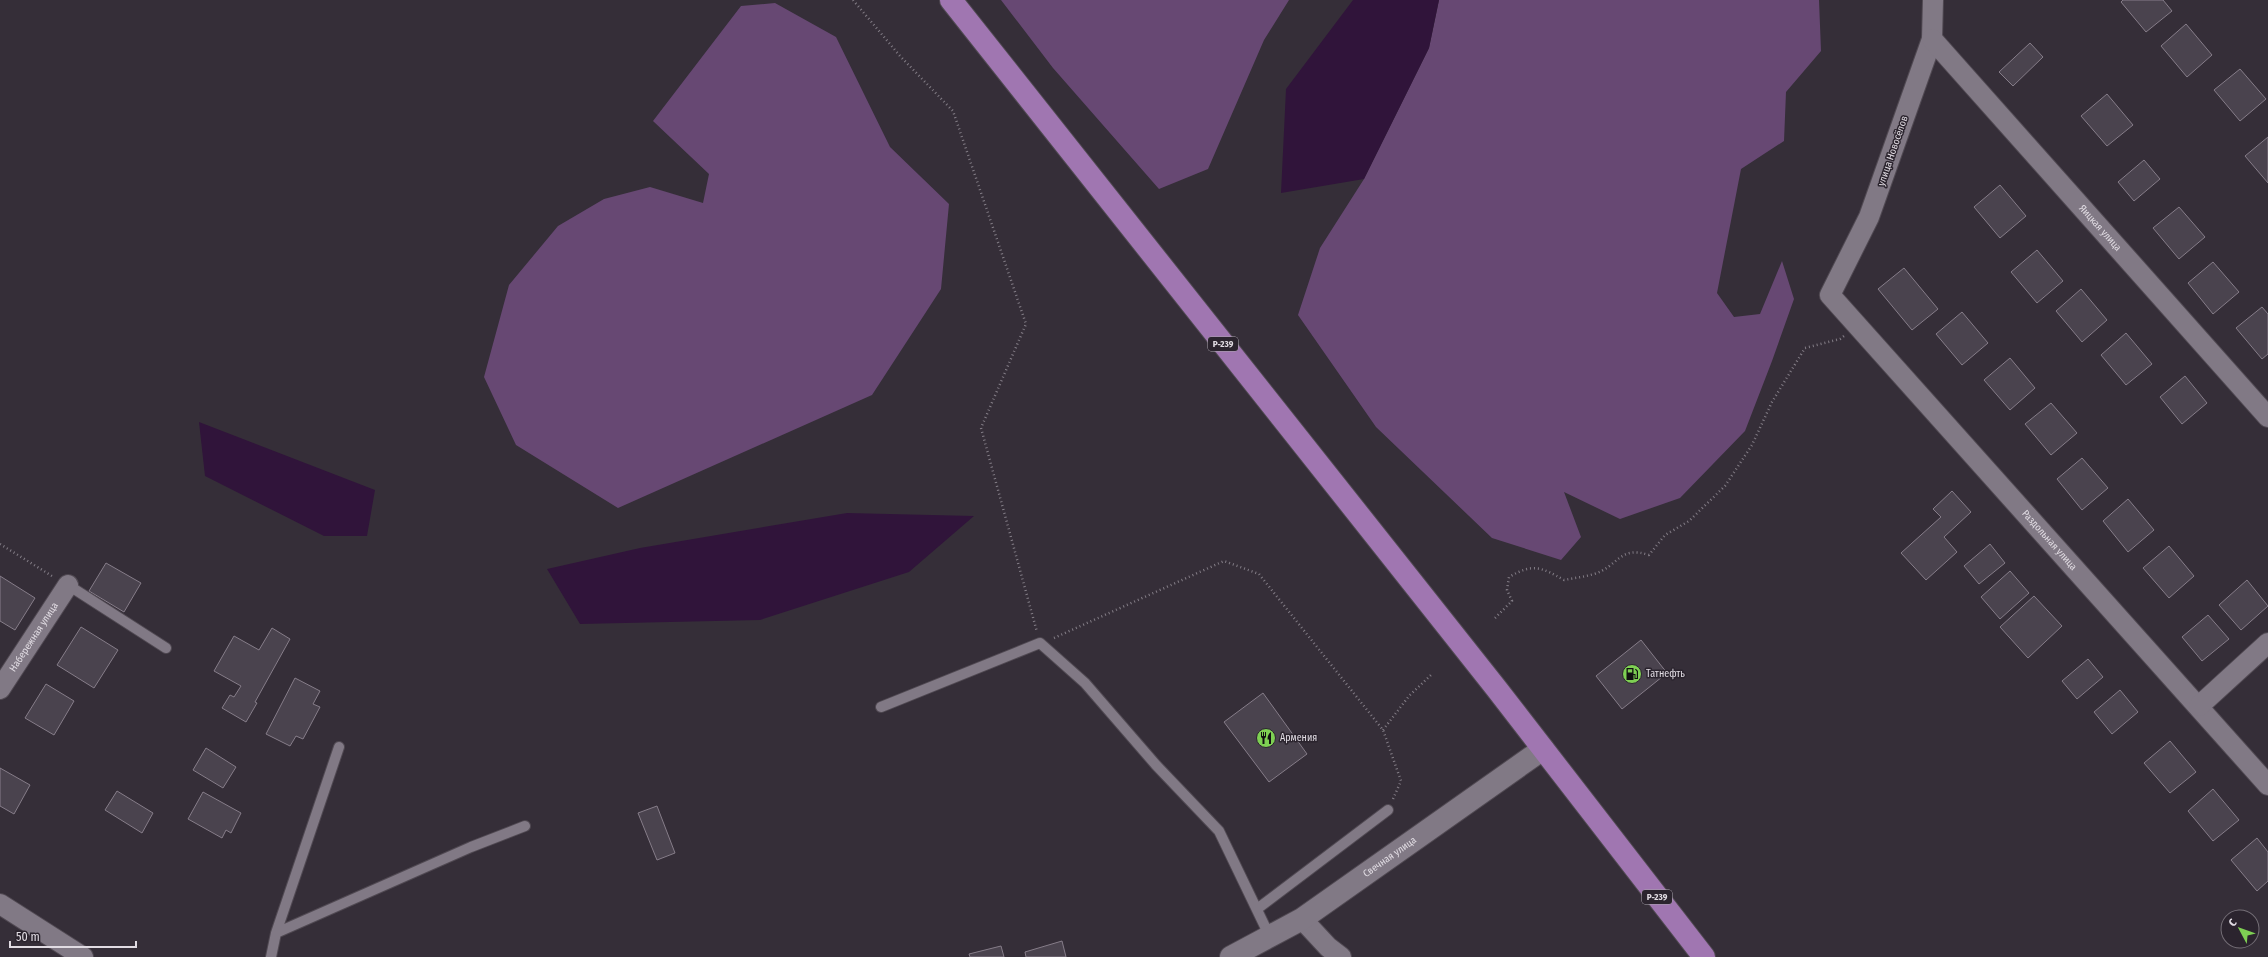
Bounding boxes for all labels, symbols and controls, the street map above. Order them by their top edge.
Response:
street label: улица Новосёлов [1875,114,1911,188]
street label: Яицкая улица [2076,202,2124,254]
road number: Р-239 [1208,337,1238,351]
street label: Раздольная улица [2019,508,2079,573]
street label: Набережная улица [7,600,61,674]
fuel station icon: Татнефть [1621,663,1643,685]
place label: Татнефть [1646,668,1685,680]
restaurant icon: Армения [1255,727,1277,749]
place label: Армения [1280,732,1317,744]
street label: Свечная улица [1361,834,1419,880]
road number: Р-239 [1642,890,1672,904]
north arrow [2220,909,2260,949]
text: С [2226,916,2240,929]
scale bar [10,923,136,949]
text: 50 m [16,930,40,944]

